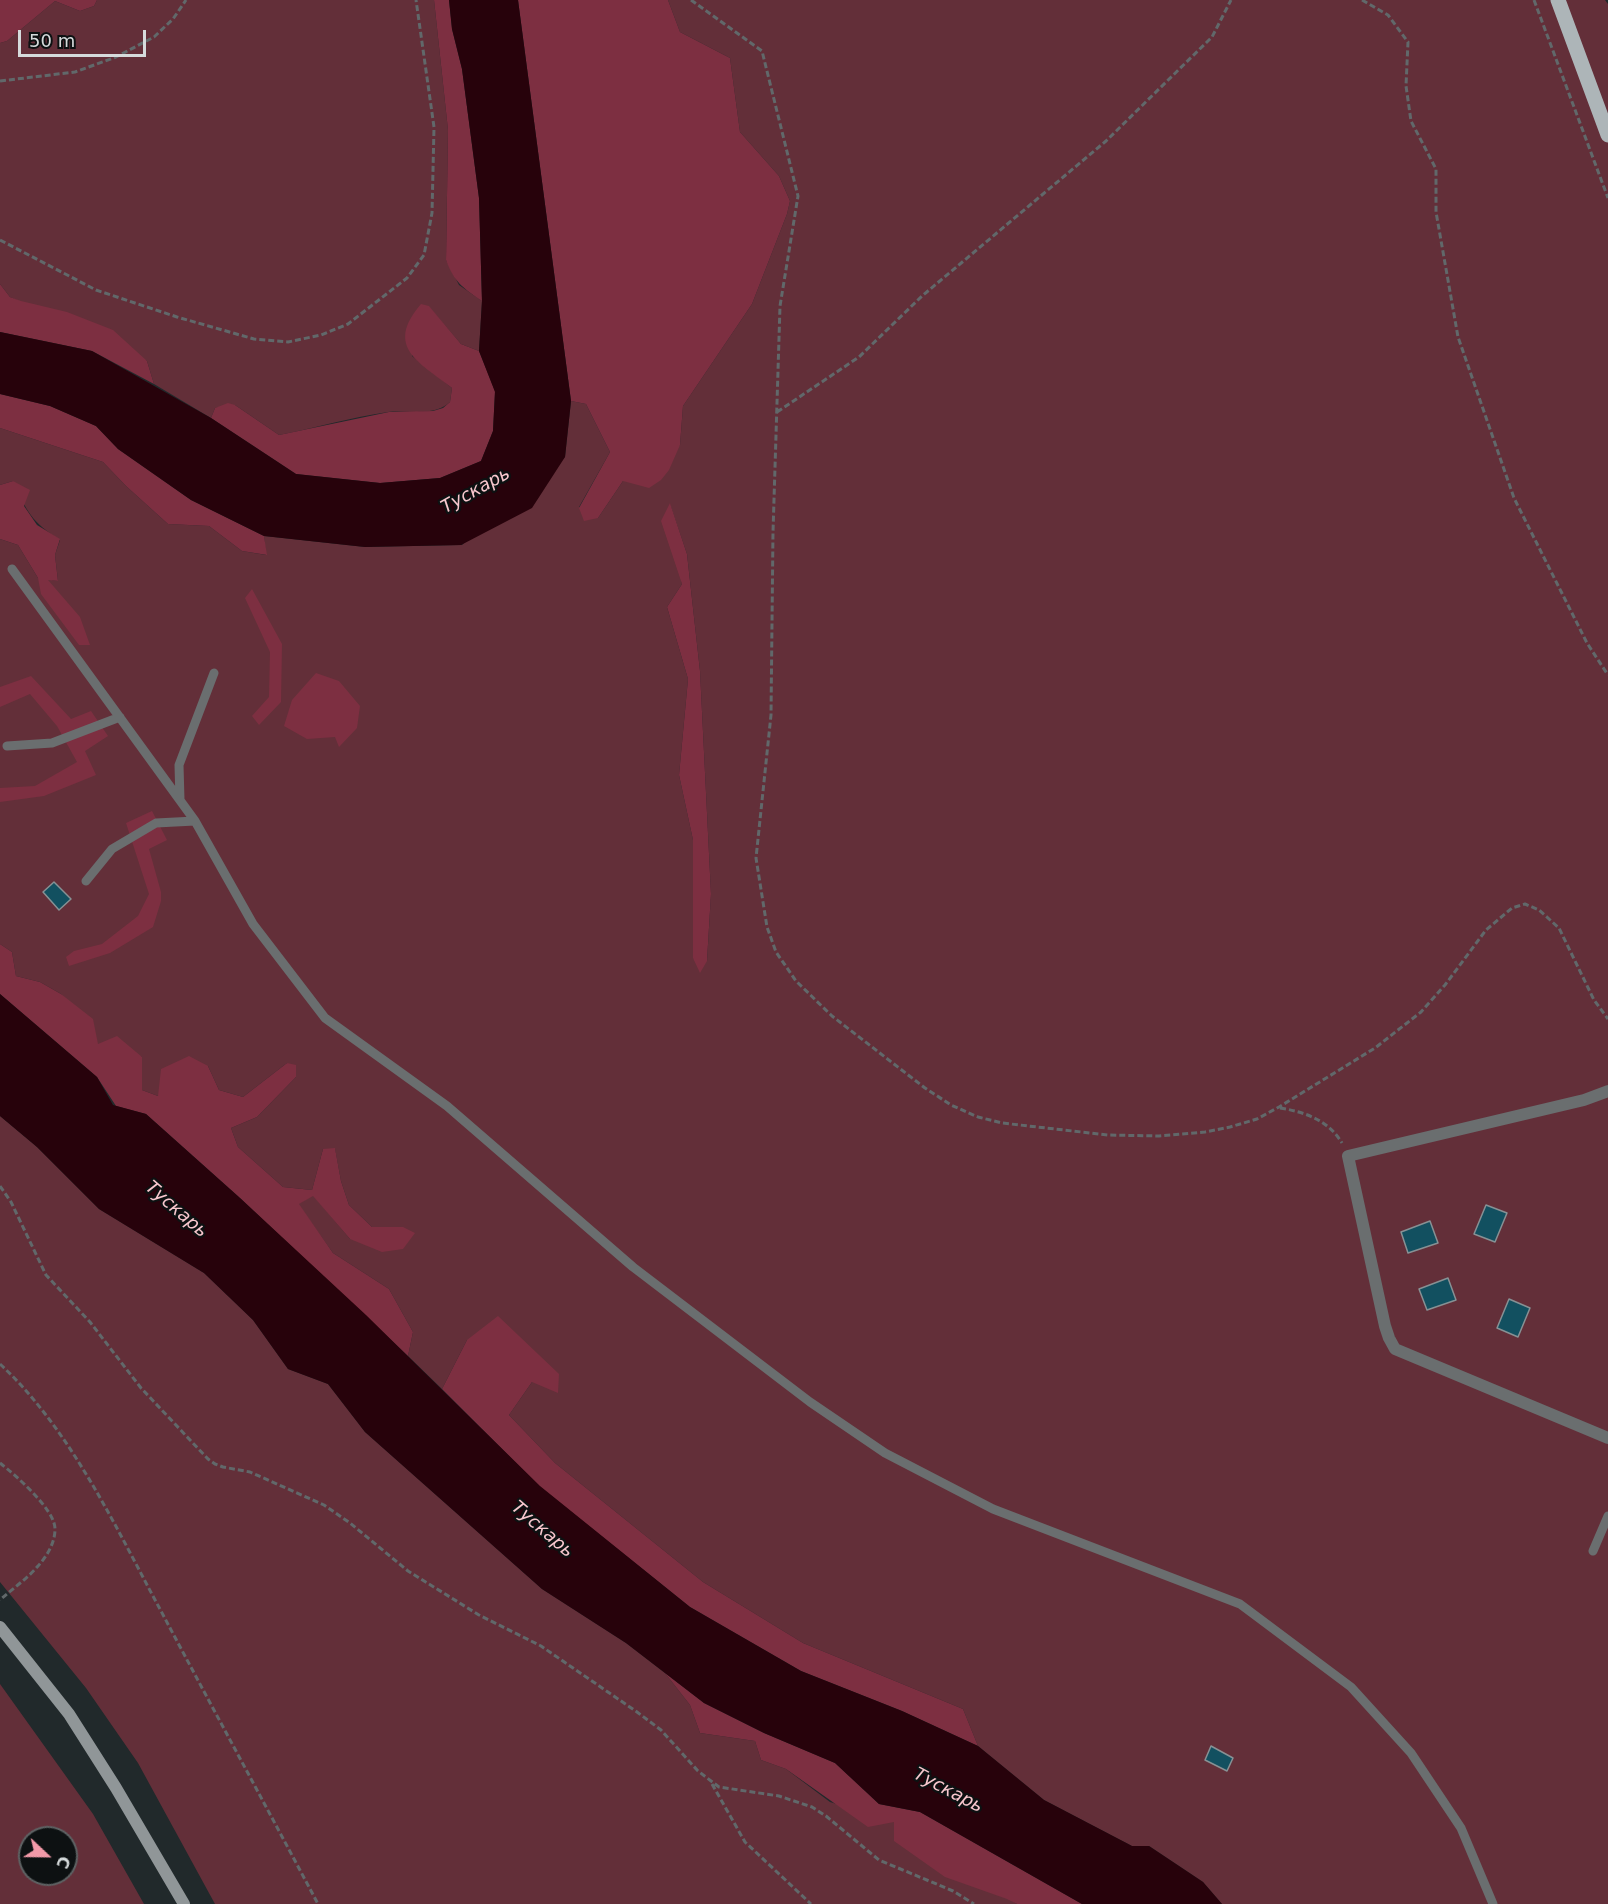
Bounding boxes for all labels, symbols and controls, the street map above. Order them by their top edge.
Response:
scale bar [21,18,148,56]
text: 50 m [29,30,75,51]
water label: Тускарь [438,463,514,519]
water label: Тускарь [140,1177,212,1243]
water label: Тускарь [506,1497,578,1563]
water label: Тускарь [910,1764,986,1818]
north arrow [18,1826,78,1886]
text: С [52,1853,74,1871]

